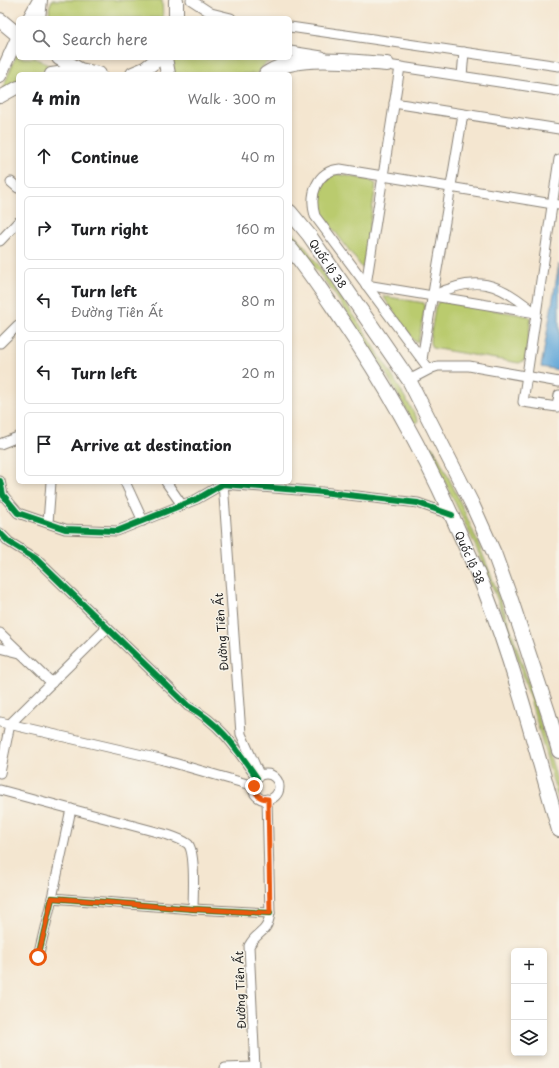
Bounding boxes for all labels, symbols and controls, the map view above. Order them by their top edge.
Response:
search box [16,16,292,60]
icon: search [30,27,52,49]
text: Search here [62,27,148,50]
text: 4 min [32,85,80,111]
text: Walk · 300 m [188,89,276,108]
icon: ahead [33,145,55,167]
text: Continue [71,145,139,168]
text: 40 m [241,147,275,166]
icon: right [33,217,55,239]
text: Turn right [71,217,148,240]
text: 160 m [236,219,275,238]
street label: Quốc lộ 38 [305,235,352,291]
text: Turn left [71,279,137,302]
icon: left [33,289,55,311]
text: 80 m [241,291,275,310]
text: Đường Tiên Ất [71,302,163,321]
icon: left [33,361,55,383]
text: Turn left [71,361,137,384]
text: 20 m [241,363,275,382]
icon: arrive [33,433,55,455]
text: Arrive at destination [71,433,232,456]
street label: Quốc lộ 38 [451,528,490,587]
street label: Đường Tiên Ất [210,592,232,672]
route end [245,777,263,795]
route start [29,948,47,966]
map controls [511,948,547,1056]
button: + [511,948,547,984]
street label: Đường Tiên Ất [230,950,250,1029]
button: − [511,984,547,1020]
button: layers [511,1020,547,1056]

